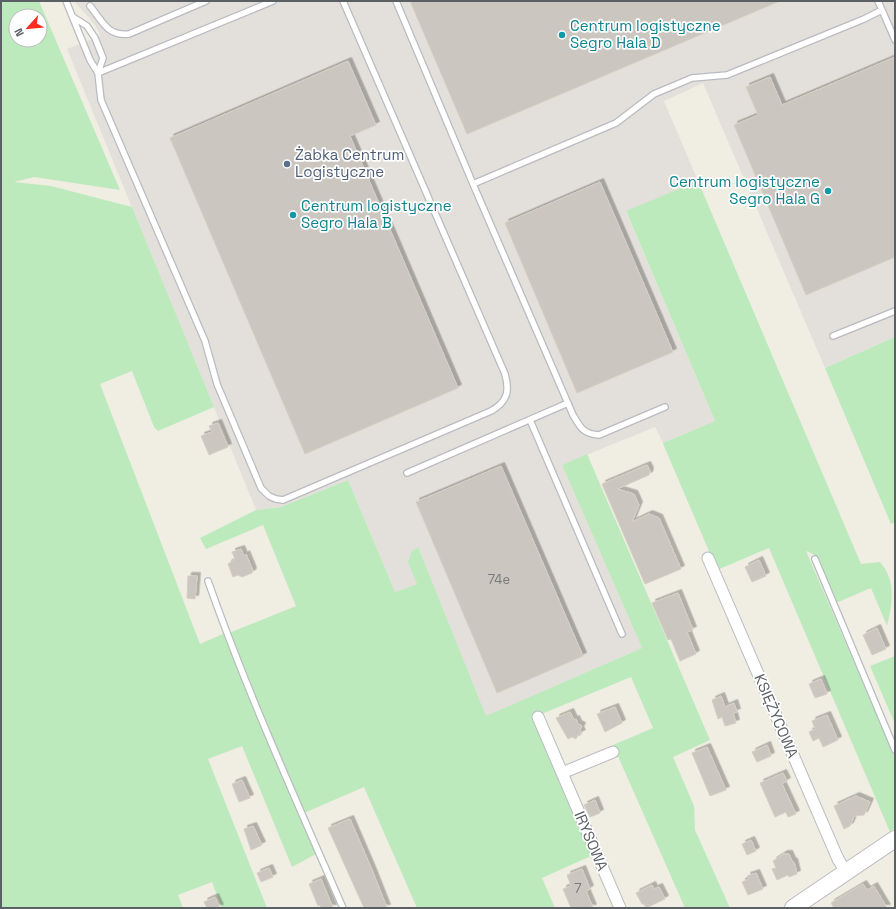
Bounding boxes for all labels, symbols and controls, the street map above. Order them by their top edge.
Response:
north arrow [8,8,48,48]
place label: Centrum logistyczne Segro Hala D [570,16,721,52]
text: N [11,26,27,39]
marker: Centrum logistyczne Segro Hala D [557,30,567,40]
place label: Żabka Centrum Logistyczne [295,145,404,181]
marker: Żabka Centrum Logistyczne [282,159,292,169]
place label: Centrum logistyczne Segro Hala G [669,172,820,208]
marker: Centrum logistyczne Segro Hala G [823,186,833,196]
place label: Centrum logistyczne Segro Hala B [301,196,452,232]
marker: Centrum logistyczne Segro Hala B [288,210,298,220]
house number: 74e [488,571,510,588]
street label: KSIĘŻYCOWA [750,671,803,761]
street label: IRYSOWA [570,808,613,874]
house number: 7 [574,880,582,897]

